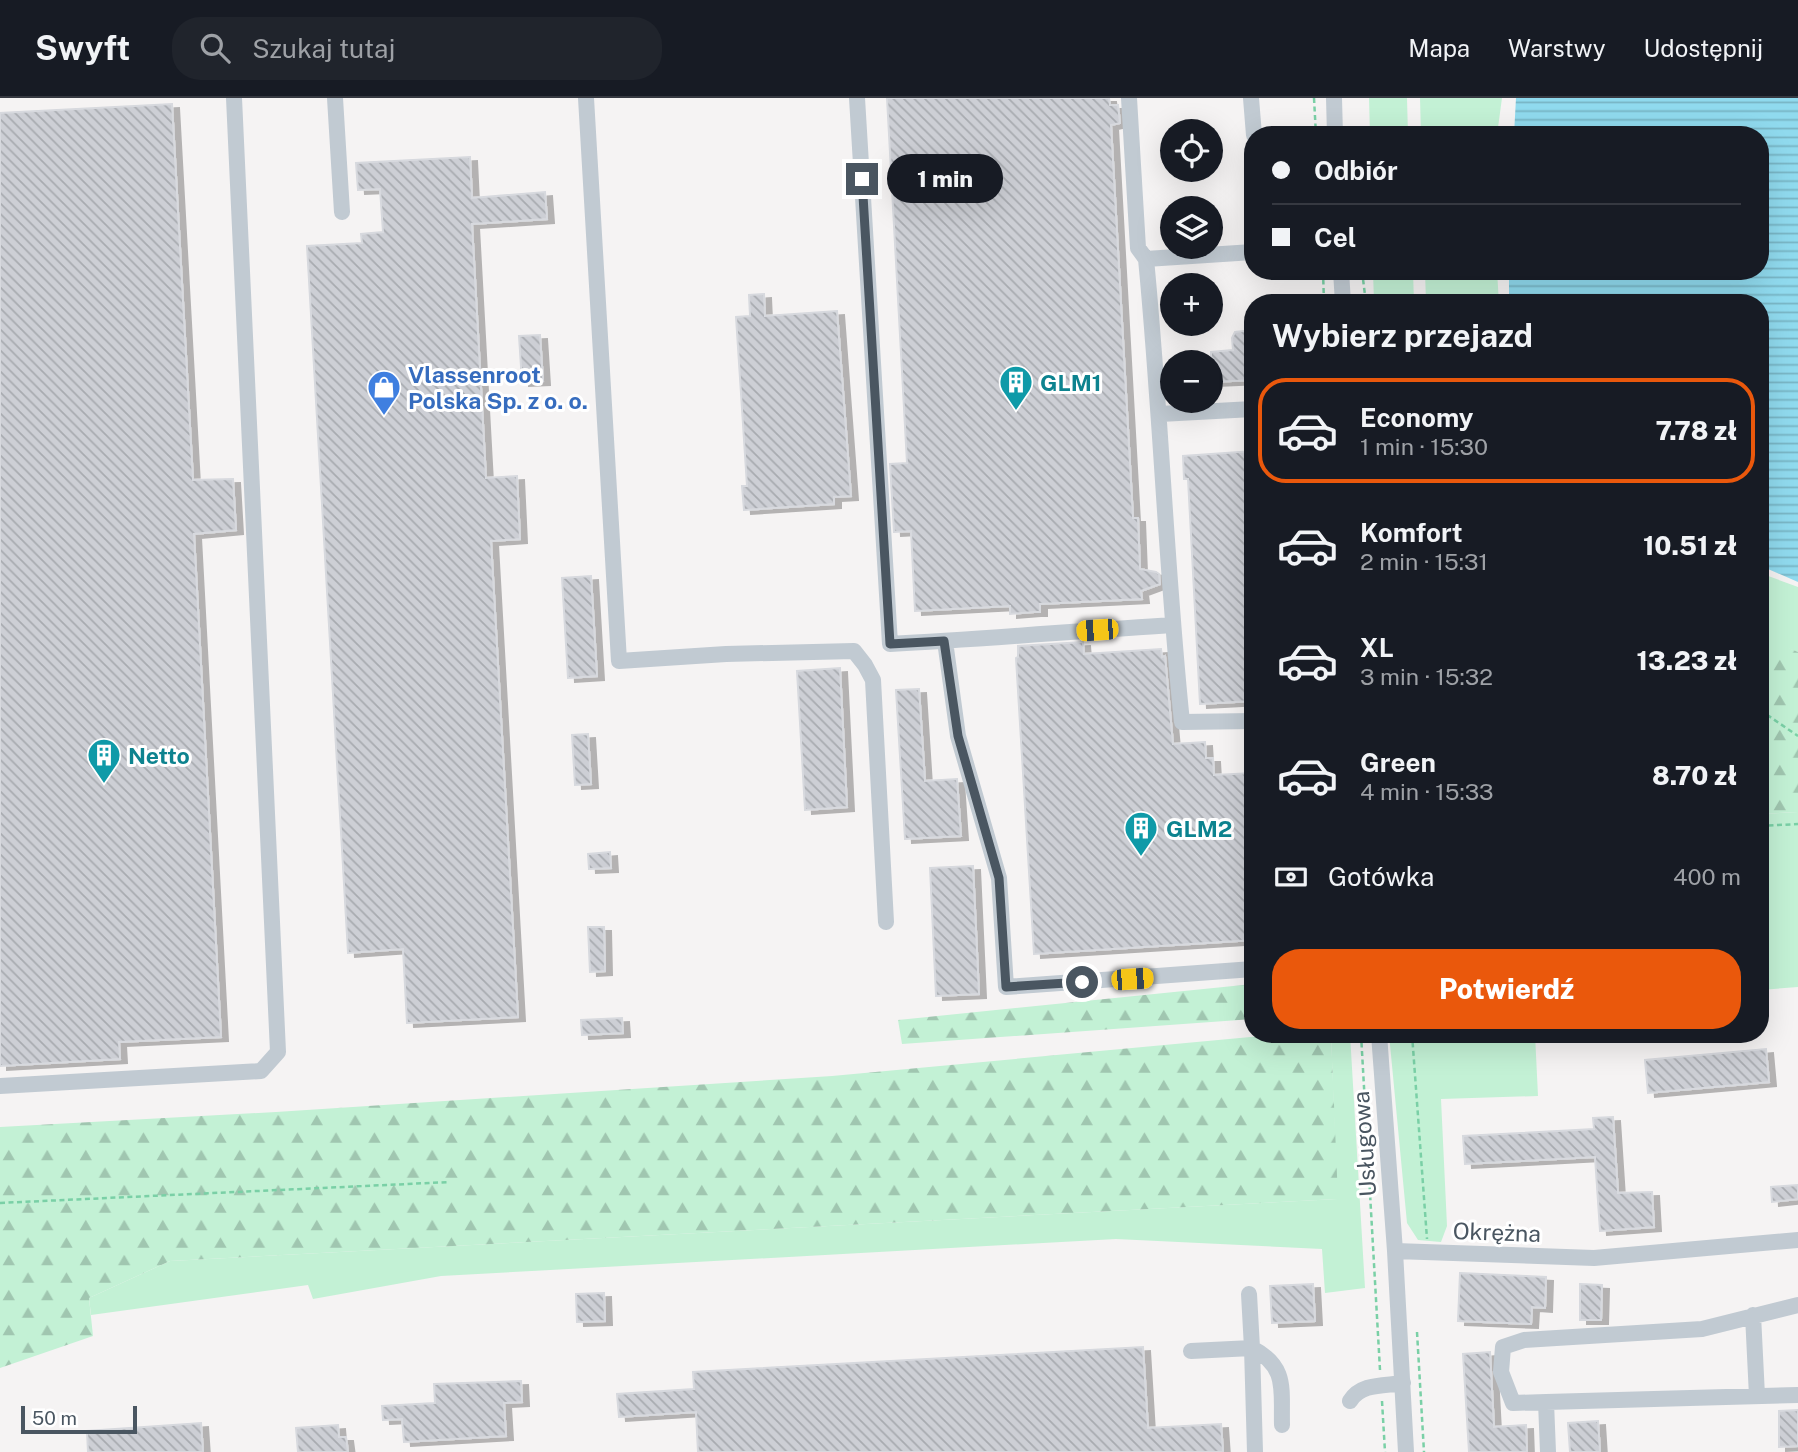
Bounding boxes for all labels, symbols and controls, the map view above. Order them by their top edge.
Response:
search box [172,17,662,80]
text: Swyft [35,29,130,67]
icon: search [196,29,234,67]
text: Szukaj tutaj [252,33,395,64]
text: Mapa [1408,34,1470,62]
text: Warstwy [1508,34,1606,62]
text: Udostępnij [1644,34,1763,62]
map controls [1160,119,1223,413]
button: locate [1160,119,1223,182]
callout: 1 min [886,154,1002,204]
text: Odbiór [1314,155,1398,186]
route end [846,163,878,195]
text: 1 min [917,165,973,192]
button: layers [1160,196,1223,259]
text: Cel [1314,222,1356,253]
button: + [1160,273,1223,336]
text: Wybierz przejazd [1272,317,1533,354]
button: − [1160,350,1223,413]
place label: Vlassenroot Polska Sp. z o. o. [408,361,588,414]
building icon: GLM1 [997,363,1035,412]
shop icon: Vlassenroot Polska Sp. z o. o. [365,368,403,417]
place label: GLM1 [1040,369,1102,396]
icon: car [1276,399,1339,462]
text: Economy [1360,402,1473,433]
text: 7.78 zł [1655,415,1737,446]
text: 1 min · 15:30 [1360,433,1488,460]
icon: car [1276,514,1339,577]
text: Komfort [1360,517,1462,548]
text: 10.51 zł [1643,530,1737,561]
text: 2 min · 15:31 [1360,548,1488,575]
car [1076,618,1119,642]
icon: car [1276,629,1339,692]
text: XL [1360,632,1394,663]
text: 13.23 zł [1637,645,1737,676]
text: 3 min · 15:32 [1360,663,1493,690]
building icon: Netto [85,736,123,785]
place label: Netto [128,742,190,769]
icon: car [1276,744,1339,807]
text: Green [1360,747,1436,778]
text: 8.70 zł [1652,760,1737,791]
text: 4 min · 15:33 [1360,778,1493,805]
building icon: GLM2 [1122,809,1160,858]
place label: GLM2 [1166,815,1232,842]
icon: cash [1272,858,1310,896]
text: Gotówka [1328,861,1434,892]
text: 400 m [1673,863,1741,890]
button: Potwierdź [1272,949,1741,1029]
route start [1066,966,1098,998]
car [1111,967,1154,991]
street label: Usługowa [1347,1090,1381,1198]
street label: Okrężna [1452,1217,1542,1247]
scale bar [21,1403,136,1435]
text: 50 m [32,1407,77,1429]

